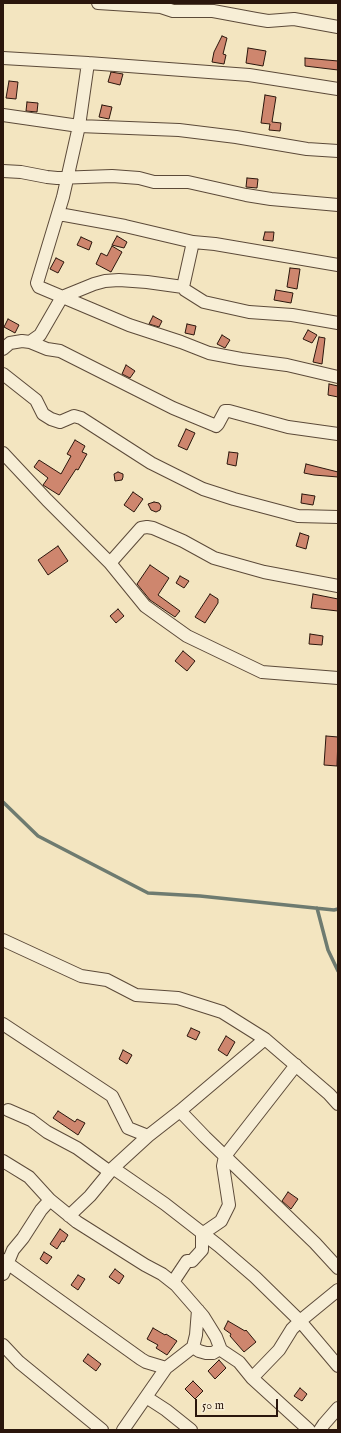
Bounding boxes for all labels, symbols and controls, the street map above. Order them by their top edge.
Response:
scale bar [197,1391,280,1417]
text: 50 m [202,1398,224,1413]

